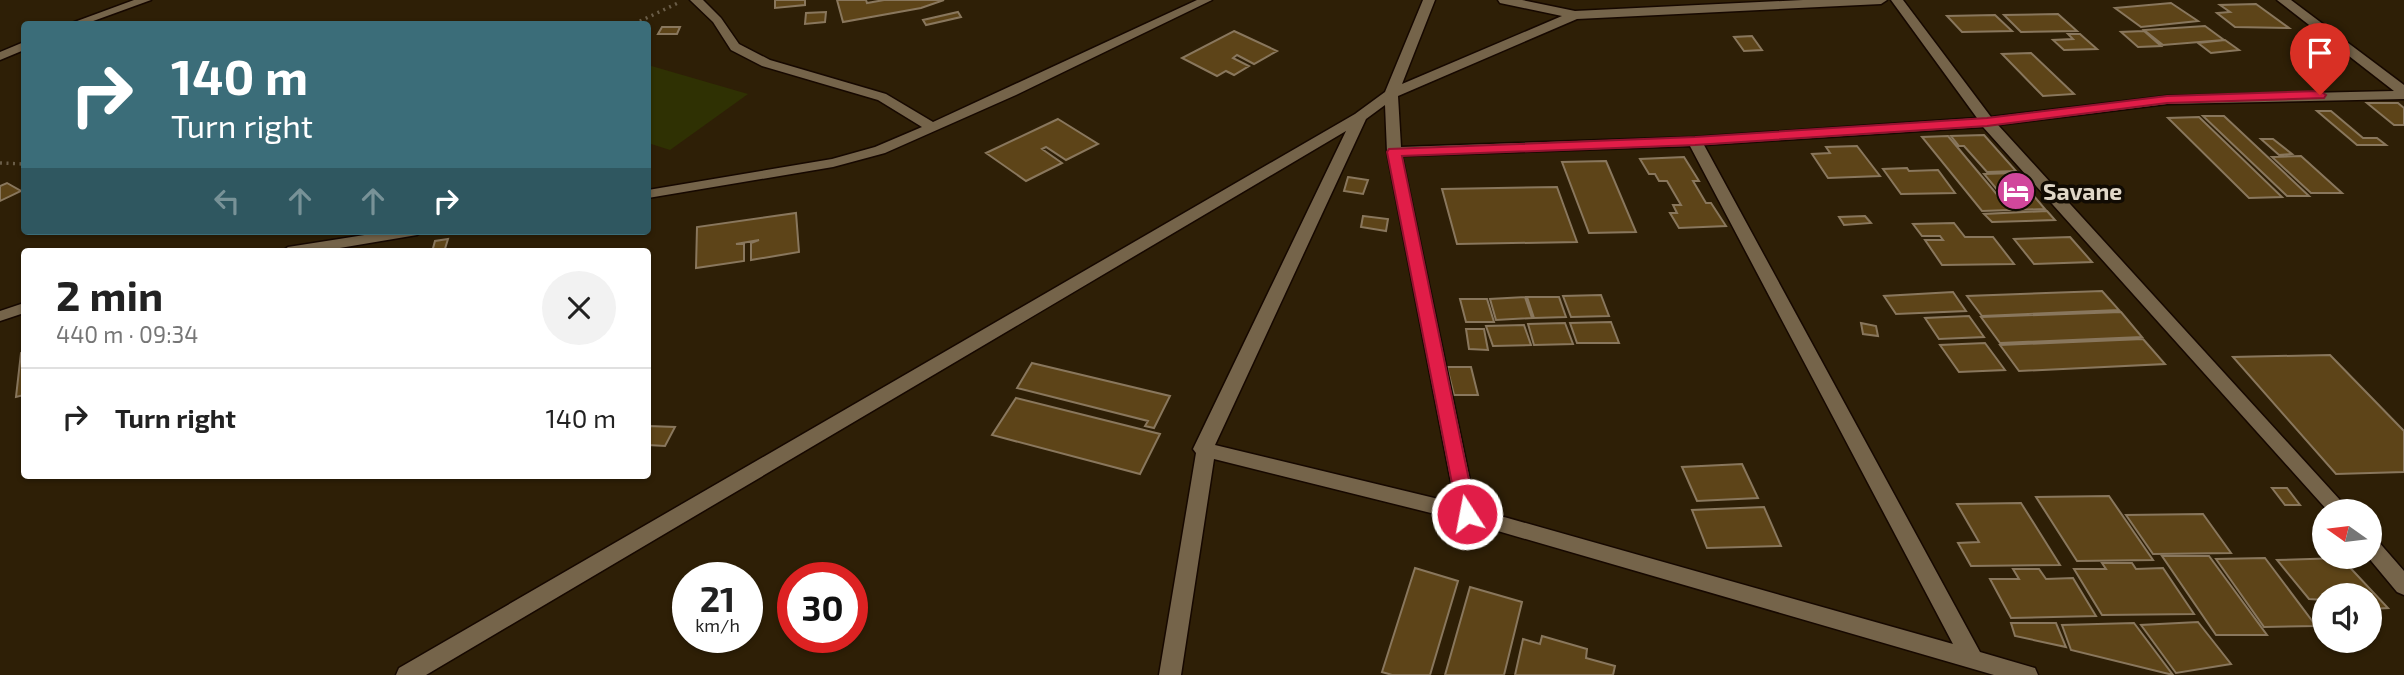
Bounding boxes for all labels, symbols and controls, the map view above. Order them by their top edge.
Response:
pin [2290,23,2350,95]
icon: arrive [2301,34,2339,72]
text: 140 m [171,46,308,105]
icon: right [56,49,147,140]
text: Turn right [171,106,313,144]
hotel icon: Savane [1995,170,2037,212]
place label: Savane [2043,177,2122,205]
icon: left [208,182,246,220]
icon: ahead [281,182,319,220]
icon: ahead [354,182,392,220]
icon: right [427,182,465,220]
text: 2 min [56,269,163,319]
button: close [542,271,616,345]
text: 440 m · 09:34 [56,320,199,348]
icon: right [56,398,94,436]
text: Turn right [115,402,236,433]
text: 140 m [545,402,616,433]
position arrow [1430,477,1504,551]
north arrow [2312,499,2382,569]
map controls [2312,499,2382,653]
speed limit sign: 30 [777,562,868,653]
text: 21 [700,577,735,619]
button: sound [2312,583,2382,653]
text: km/h [695,614,740,636]

